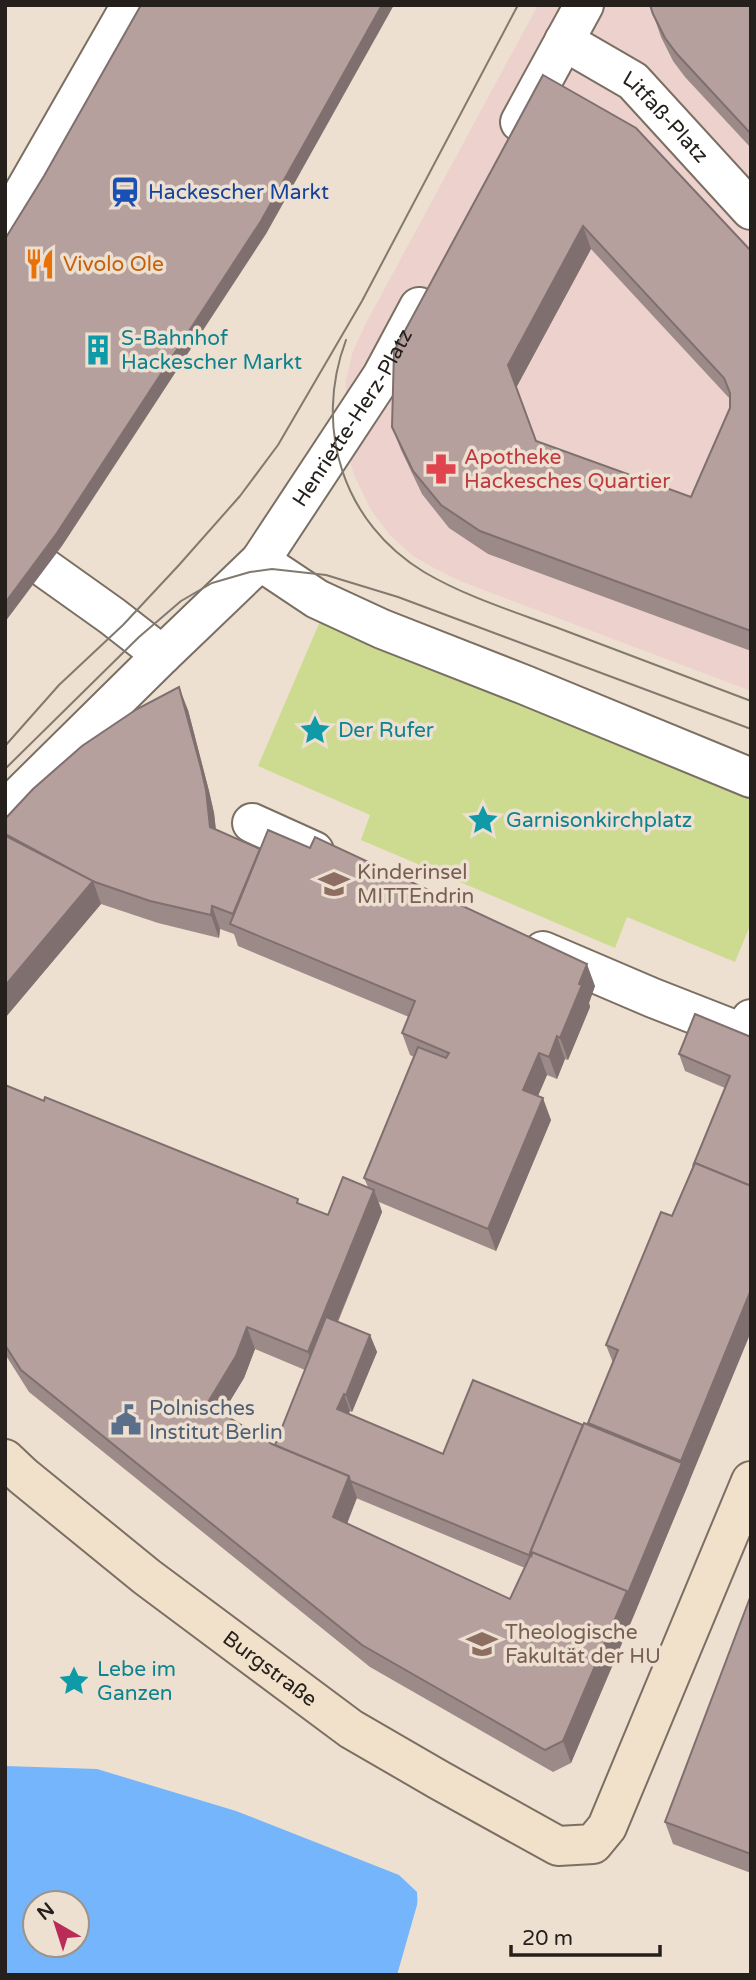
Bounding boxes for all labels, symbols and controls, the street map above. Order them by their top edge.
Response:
street label: Litfaß-Platz [618,65,714,168]
station icon: Hackescher Markt [108,175,142,209]
place label: Hackescher Markt [148,180,329,205]
restaurant icon: Vivolo Ole [23,247,57,281]
place label: Vivolo Ole [63,252,164,277]
street label: Henriette-Herz-Platz [287,324,417,511]
place label: S-Bahnhof Hackescher Markt [121,326,302,375]
building icon: S-Bahnhof Hackescher Markt [81,333,115,367]
place label: Apotheke Hackesches Quartier [464,445,670,494]
pharmacy icon: Apotheke Hackesches Quartier [424,452,458,486]
place icon: Der Rufer [298,713,332,747]
place label: Der Rufer [338,718,434,743]
place icon: Garnisonkirchplatz [466,803,500,837]
place label: Garnisonkirchplatz [506,808,692,833]
place label: Kinderinsel MITTEndrin [357,860,474,909]
school or university icon: Kinderinsel MITTEndrin [317,867,351,901]
place label: Polnisches Institut Berlin [149,1396,283,1445]
public building icon: Polnisches Institut Berlin [109,1403,143,1437]
place label: Theologische Fakultät der HU [505,1620,661,1669]
street label: Burgstraße [218,1625,322,1712]
school or university icon: Theologische Fakultät der HU [465,1627,499,1661]
place label: Lebe im Ganzen [97,1657,176,1706]
place icon: Lebe im Ganzen [57,1664,91,1698]
north arrow [21,1889,91,1959]
text: N [33,1898,59,1925]
scale bar [511,1913,660,1957]
text: 20 m [522,1926,573,1951]

